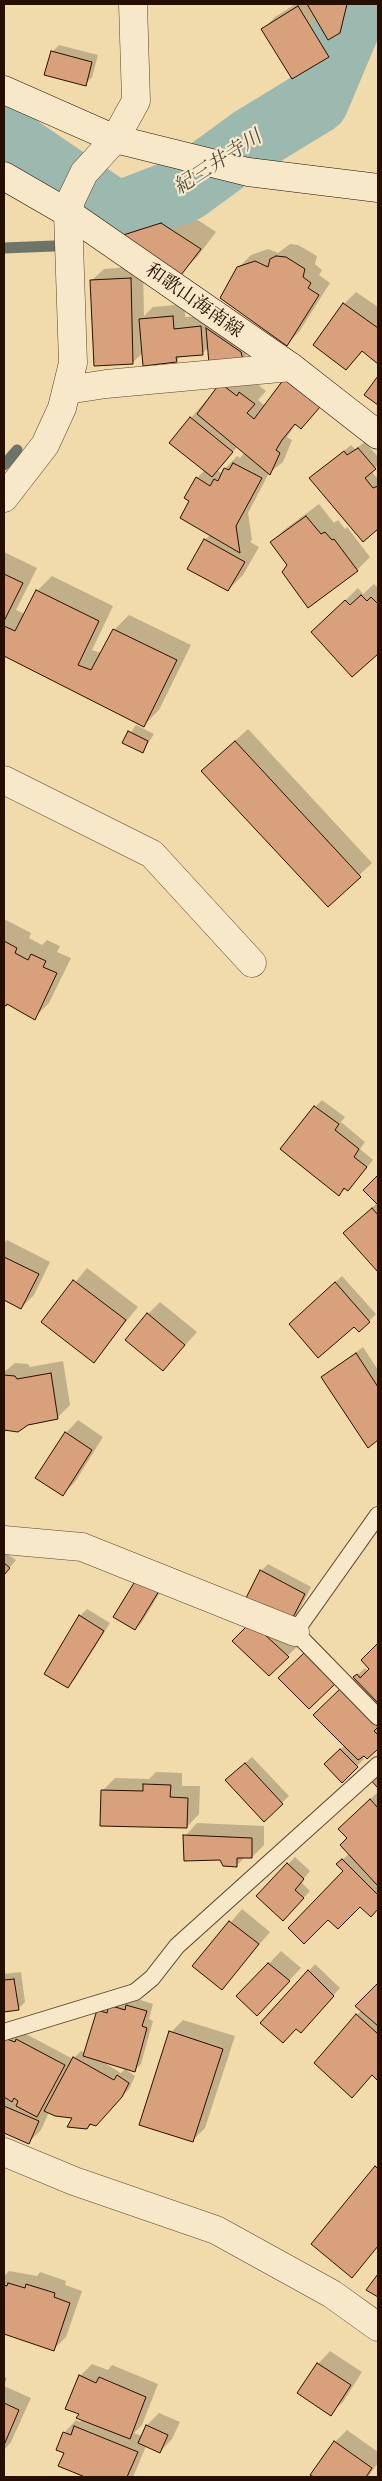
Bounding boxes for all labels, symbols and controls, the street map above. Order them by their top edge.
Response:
water label: 紀三井寺川 [170,126,266,200]
street label: 和歌山海南線 [141,259,247,343]

